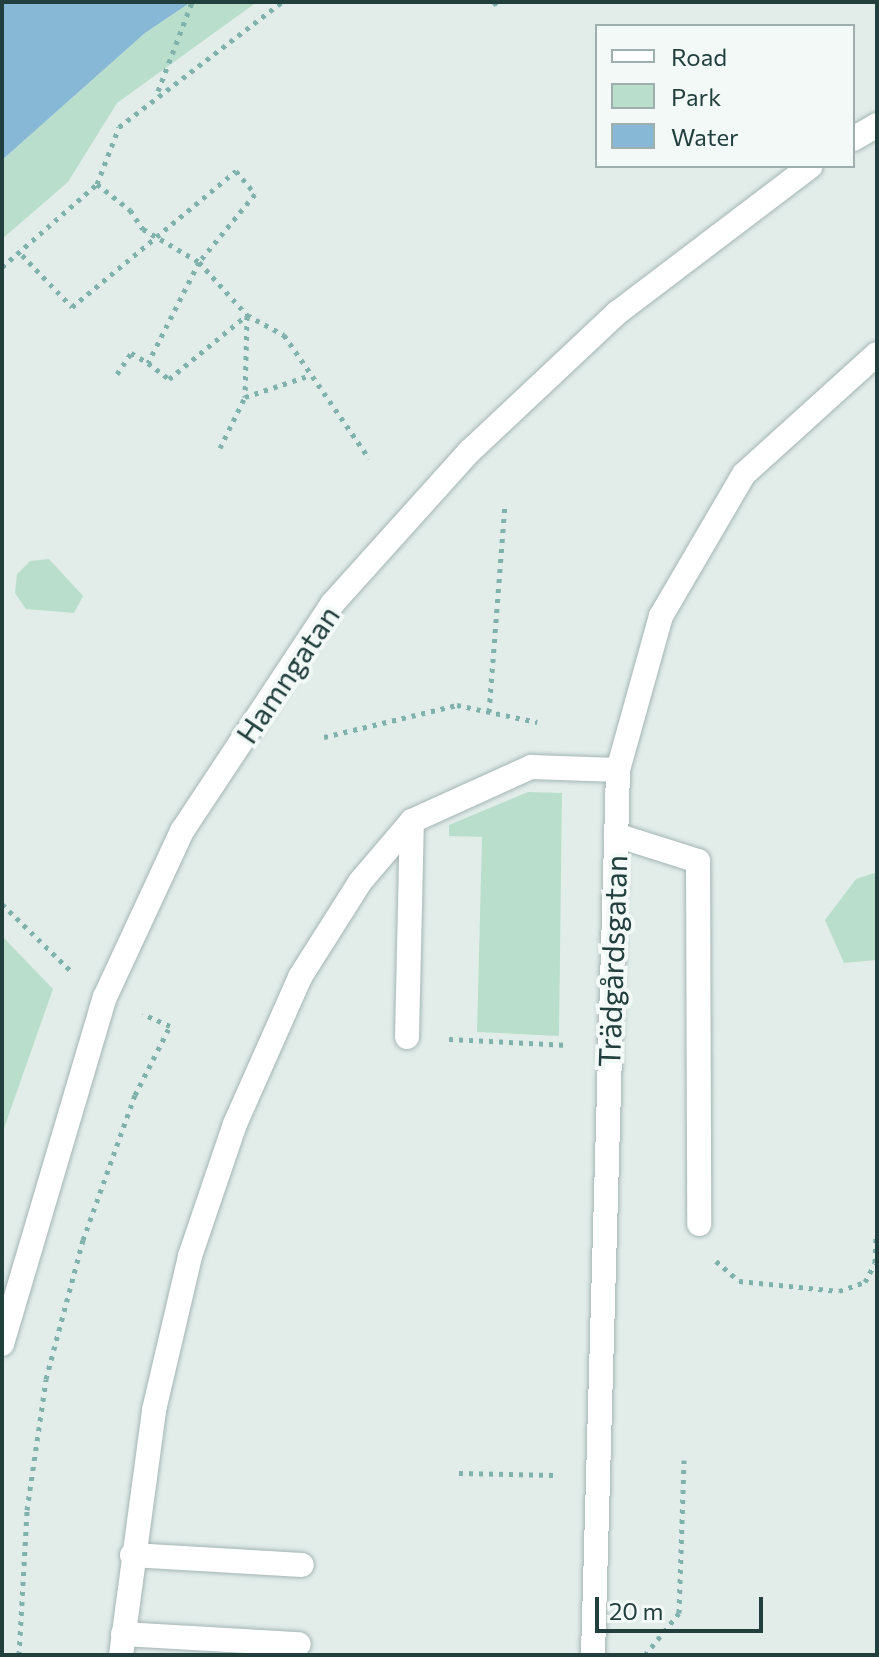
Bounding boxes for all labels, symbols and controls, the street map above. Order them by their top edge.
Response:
legend [595,24,855,168]
text: Road [671,42,727,71]
text: Park [671,82,721,111]
text: Water [671,122,739,151]
street label: Hamngatan [228,598,346,750]
street label: Trädgårdsgatan [590,854,634,1068]
scale bar [599,1581,767,1631]
text: 20 m [609,1596,663,1625]

